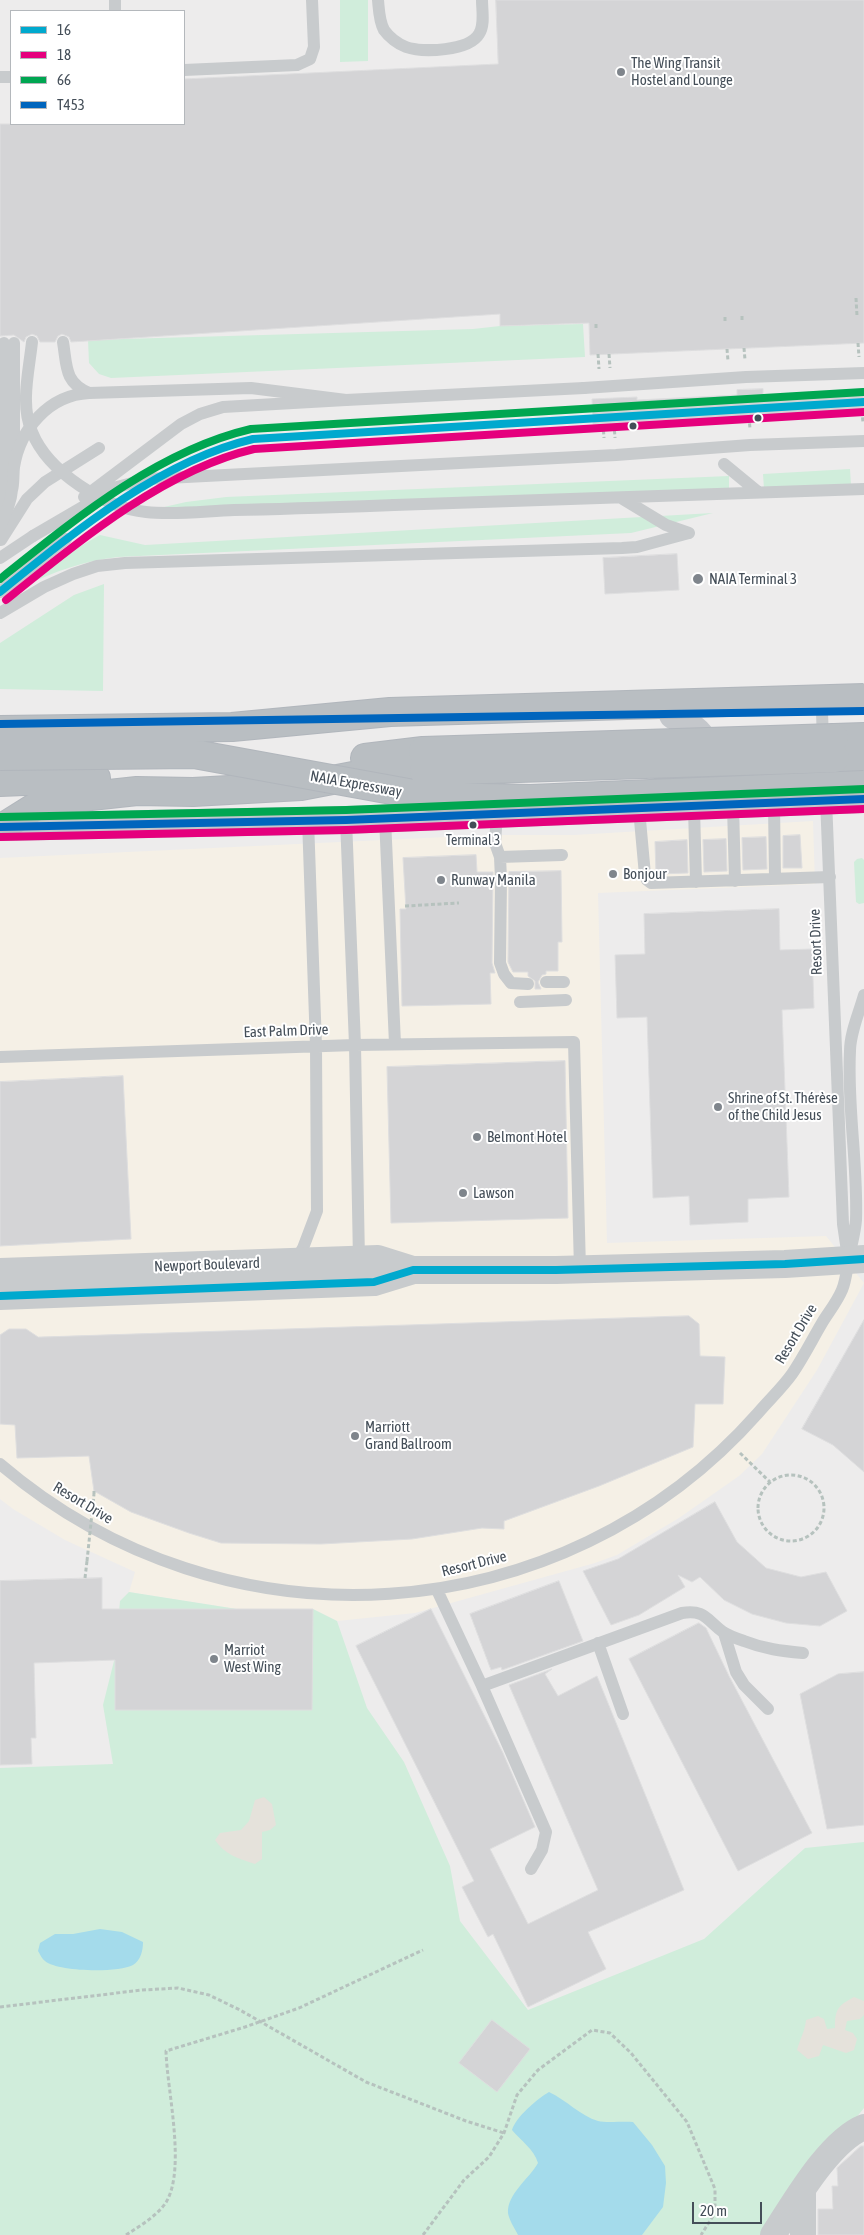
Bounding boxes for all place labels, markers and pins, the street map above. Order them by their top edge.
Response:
place label: The Wing Transit Hostel and Lounge [631,54,733,89]
marker: The Wing Transit Hostel and Lounge [615,66,627,78]
unlabelled marker [753,413,763,423]
unlabelled marker [628,421,638,431]
place label: NAIA Terminal 3 [709,570,797,588]
marker: NAIA Terminal 3 [691,572,705,586]
marker: Terminal 3 [468,820,478,830]
place label: Terminal 3 [446,833,500,849]
place label: Bonjour [623,865,667,883]
marker: Bonjour [607,868,619,880]
place label: Runway Manila [451,871,536,889]
marker: Runway Manila [435,874,447,886]
place label: Shrine of St. Thérèse of the Child Jesus [728,1089,838,1124]
marker: Shrine of St. Thérèse of the Child Jesus [712,1101,724,1113]
place label: Belmont Hotel [487,1128,567,1146]
marker: Belmont Hotel [471,1131,483,1143]
place label: Lawson [473,1184,514,1202]
marker: Lawson [457,1187,469,1199]
place label: Marriott Grand Ballroom [365,1418,452,1453]
marker: Marriott Grand Ballroom [349,1430,361,1442]
place label: Marriot West Wing [224,1641,281,1676]
marker: Marriot West Wing [208,1653,220,1665]

